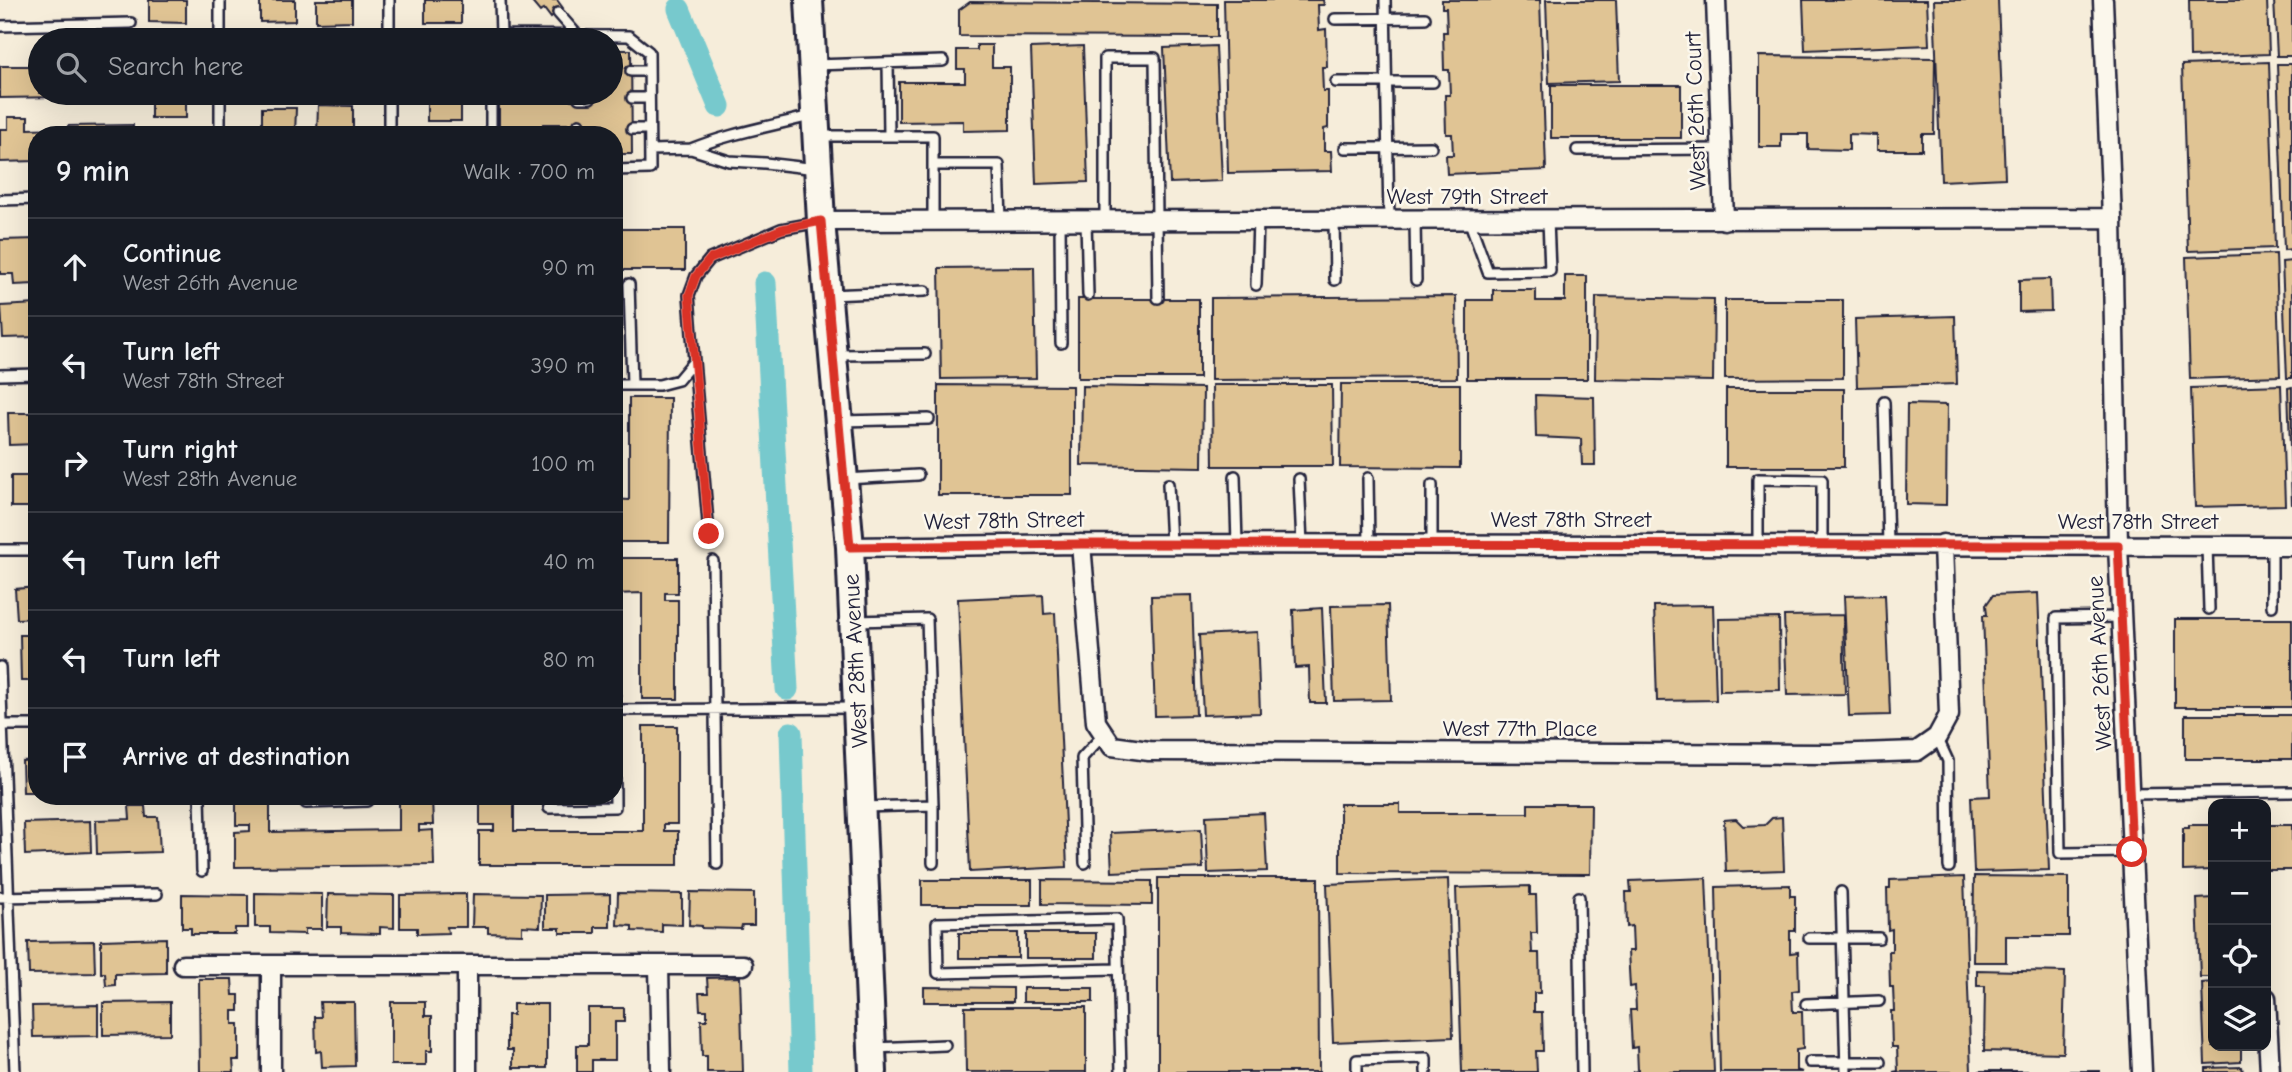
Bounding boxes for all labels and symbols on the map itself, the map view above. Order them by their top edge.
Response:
street label: West 26th Court [1679,30,1712,191]
street label: West 79th Street [1387,183,1549,210]
street label: West 78th Street [924,506,1086,535]
street label: West 78th Street [1491,506,1653,533]
street label: West 78th Street [2058,508,2220,535]
route end [693,518,724,549]
street label: West 28th Avenue [837,573,874,749]
street label: West 26th Avenue [2081,575,2118,751]
street label: West 77th Place [1443,715,1597,742]
route start [2116,836,2147,867]

